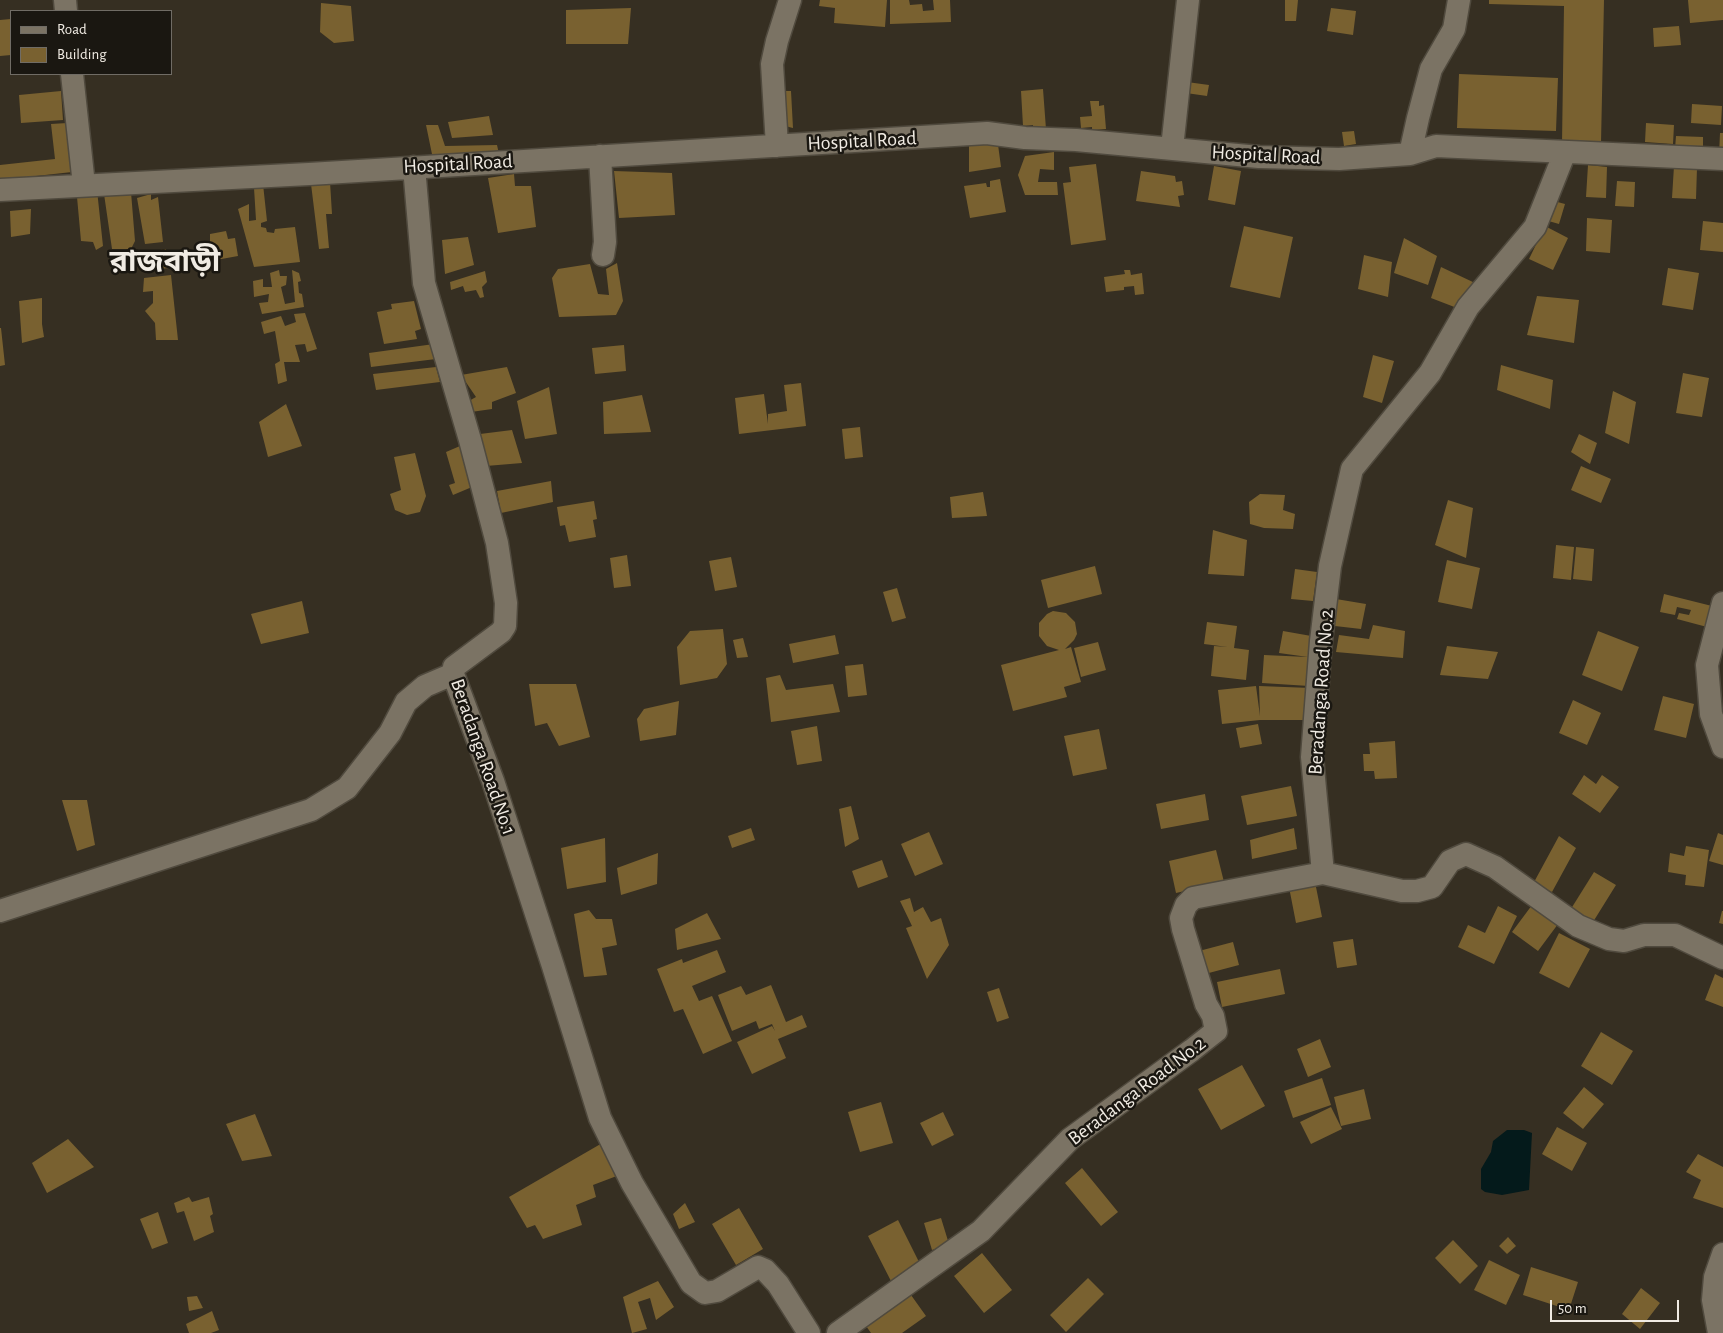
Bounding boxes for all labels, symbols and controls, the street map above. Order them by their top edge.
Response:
legend [10,10,172,75]
text: Road [57,22,87,37]
text: Building [57,47,107,62]
street label: Hospital Road [807,126,917,156]
street label: Hospital Road [1211,140,1321,170]
street label: Hospital Road [403,149,513,179]
district label: রাজবাড়ী [110,244,220,280]
street label: Beradanga Road No.2 [1303,608,1339,776]
street label: Beradanga Road No.1 [445,676,521,838]
street label: Beradanga Road No.2 [1064,1032,1210,1150]
scale bar [1553,1290,1682,1322]
text: 50 m [1558,1301,1587,1316]

